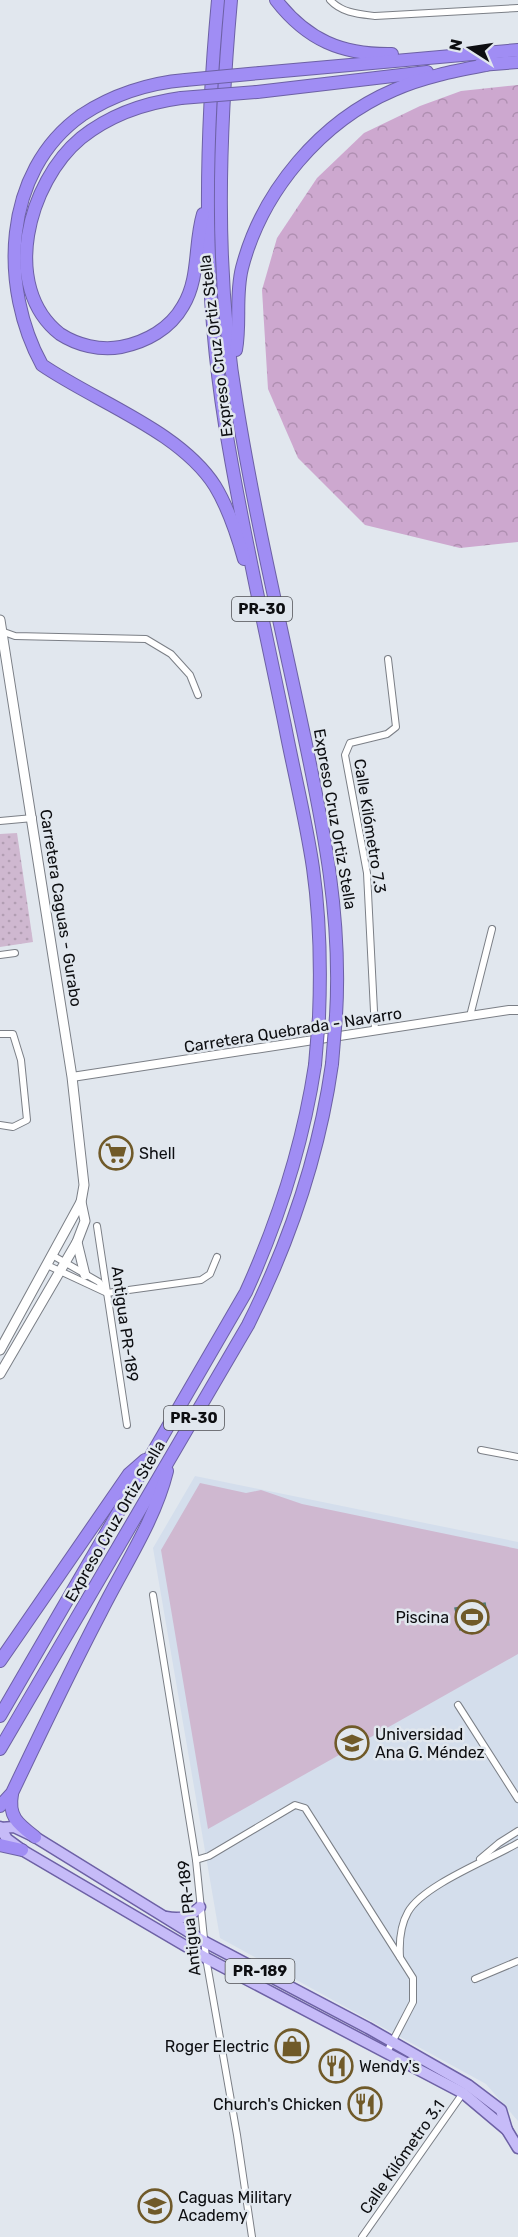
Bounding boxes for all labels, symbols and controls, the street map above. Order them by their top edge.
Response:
north arrow [440,18,500,78]
text: N [445,37,466,53]
street label: Expreso Cruz Ortiz Stella [195,254,237,438]
road number: PR-30 [232,597,292,621]
street label: Expreso Cruz Ortiz Stella [310,727,360,911]
street label: Calle Kilómetro 7.3 [350,757,390,895]
street label: Carretera Caguas - Gurabo [36,808,86,1008]
street label: Carretera Quebrada - Navarro [183,1003,403,1057]
supermarket icon: Shell [98,1135,134,1171]
place label: Shell [139,1144,175,1163]
street label: Antigua PR-189 [107,1265,143,1383]
road number: PR-30 [164,1406,224,1430]
street label: Expreso Cruz Ortiz Stella [61,1437,169,1605]
sports icon: Piscina [454,1599,490,1635]
place label: Piscina [395,1608,449,1627]
school or university icon: Universidad Ana G. Méndez [334,1725,370,1761]
place label: Universidad Ana G. Méndez [375,1725,485,1762]
street label: Antigua PR-189 [173,1859,205,1977]
road number: PR-189 [226,1959,294,1983]
shop icon: Roger Electric [274,2028,310,2064]
place label: Roger Electric [165,2037,269,2056]
restaurant icon: Wendy's [318,2048,354,2084]
place label: Wendy's [359,2057,420,2076]
restaurant icon: Church's Chicken [347,2086,383,2122]
place label: Church's Chicken [213,2095,342,2114]
street label: Calle Kilómetro 3.1 [356,2096,448,2218]
school or university icon: Caguas Military Academy [137,2188,173,2224]
place label: Caguas Military Academy [178,2188,292,2225]

